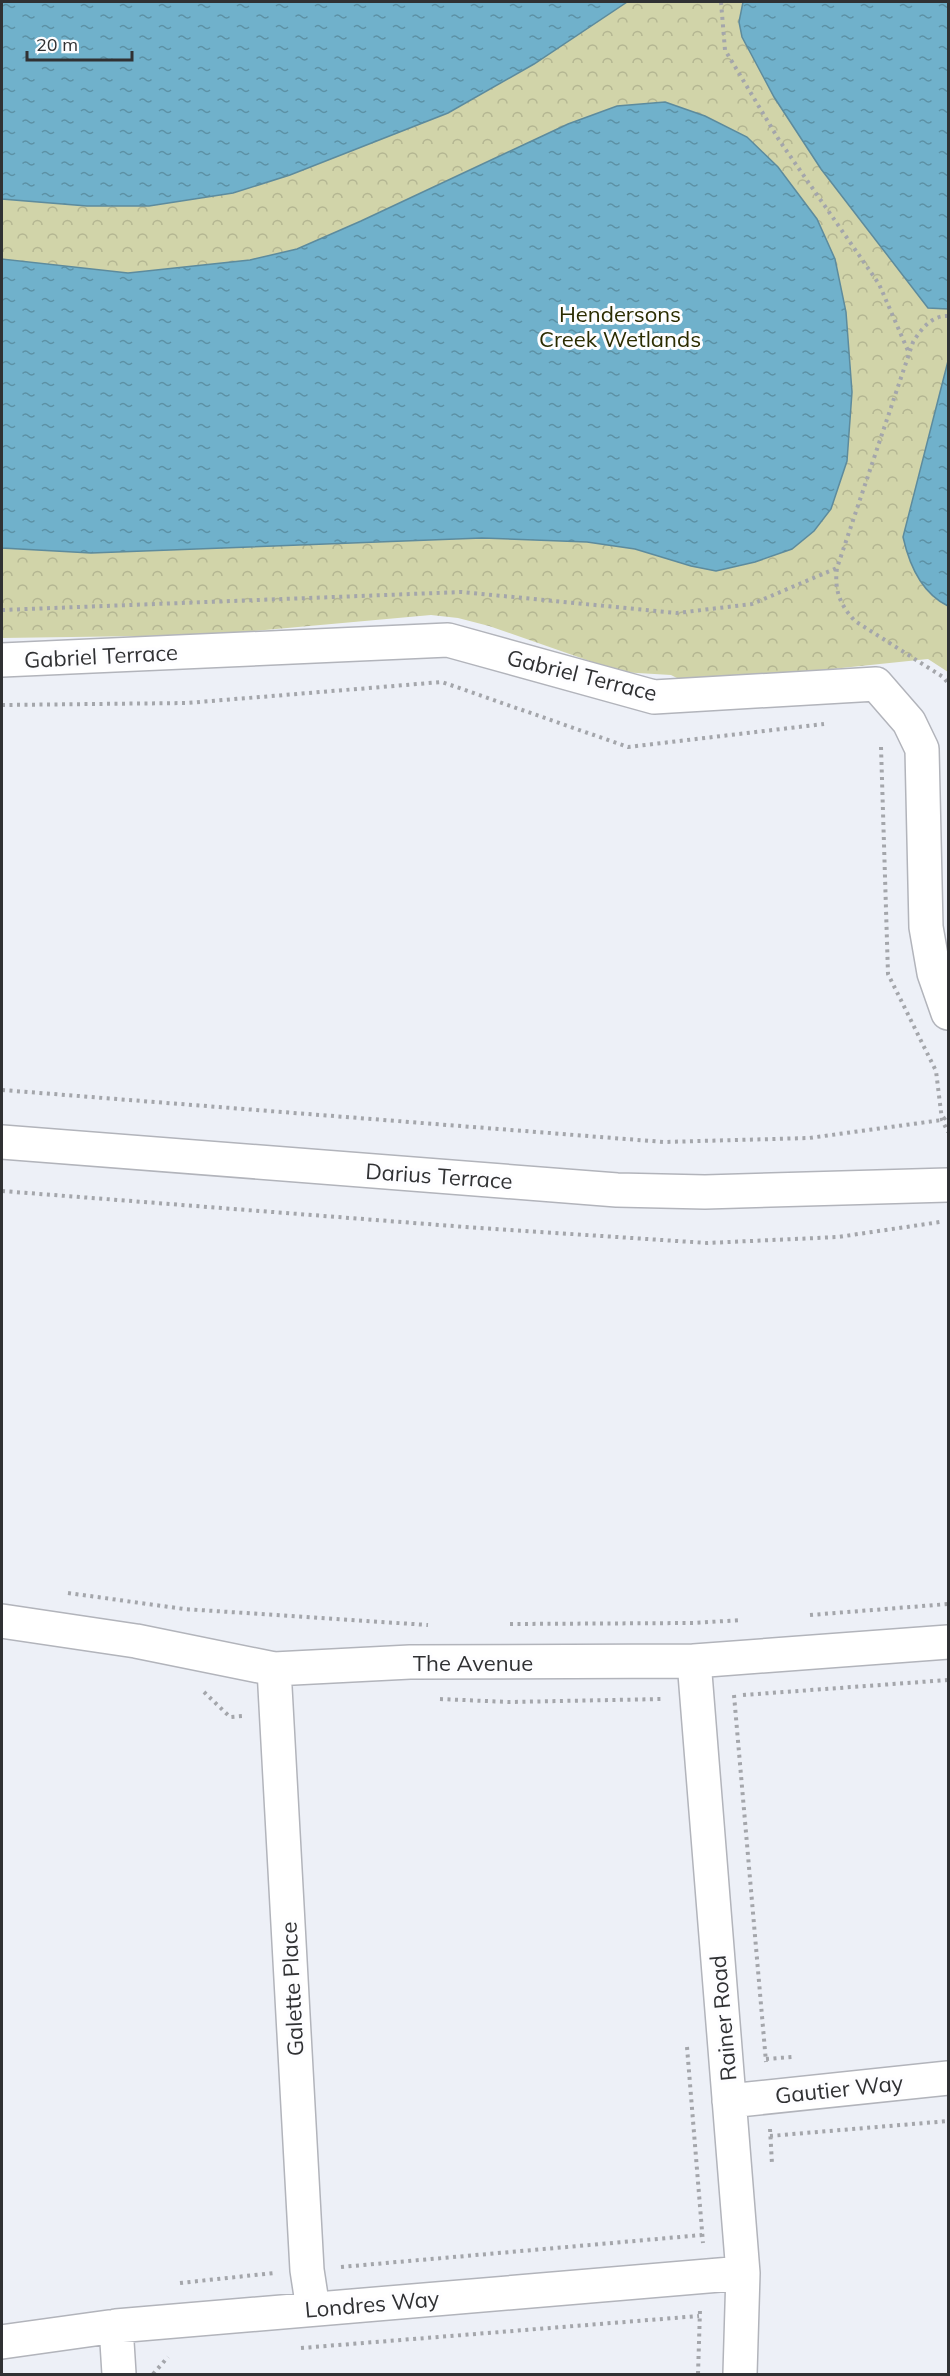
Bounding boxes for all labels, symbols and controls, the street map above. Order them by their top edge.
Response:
scale bar [27,24,132,62]
text: 20 m [36,33,78,56]
park label: Hendersons Creek Wetlands [539,300,701,353]
street label: Gabriel Terrace [23,638,179,674]
street label: Gabriel Terrace [504,643,660,707]
street label: Darius Terrace [364,1157,514,1195]
street label: The Avenue [413,1649,533,1677]
street label: Galette Place [274,1921,310,2057]
street label: Rainer Road [704,1954,742,2082]
street label: Gautier Way [774,2068,905,2110]
street label: Londres Way [304,2284,441,2324]

